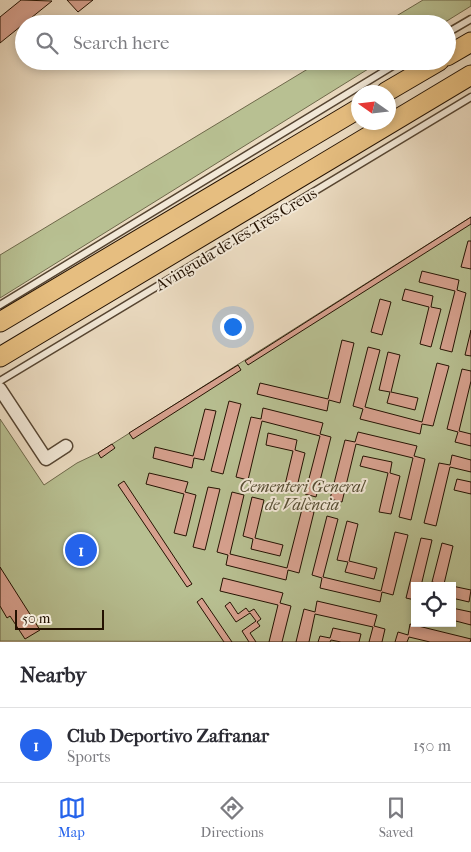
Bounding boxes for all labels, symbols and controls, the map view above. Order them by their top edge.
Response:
search box [15,15,456,70]
icon: search [33,29,61,57]
text: Search here [73,32,169,54]
north arrow [351,85,396,130]
street label: Avinguda de les Tres Creus [151,183,320,295]
your location [220,314,246,340]
park label: Cementeri General de València [239,477,367,514]
pin: 1 [65,531,97,569]
map controls [411,582,456,627]
button: locate [411,582,456,627]
scale bar [15,607,104,630]
text: 50 m [22,610,50,627]
text: Nearby [20,663,86,687]
text: Club Deportivo Zafranar [67,725,269,747]
text: 1 [33,736,39,755]
text: 150 m [413,736,451,755]
text: Sports [67,747,110,766]
tab: Map [58,794,86,841]
tab: Directions [201,794,264,841]
tab: Saved [379,794,413,841]

